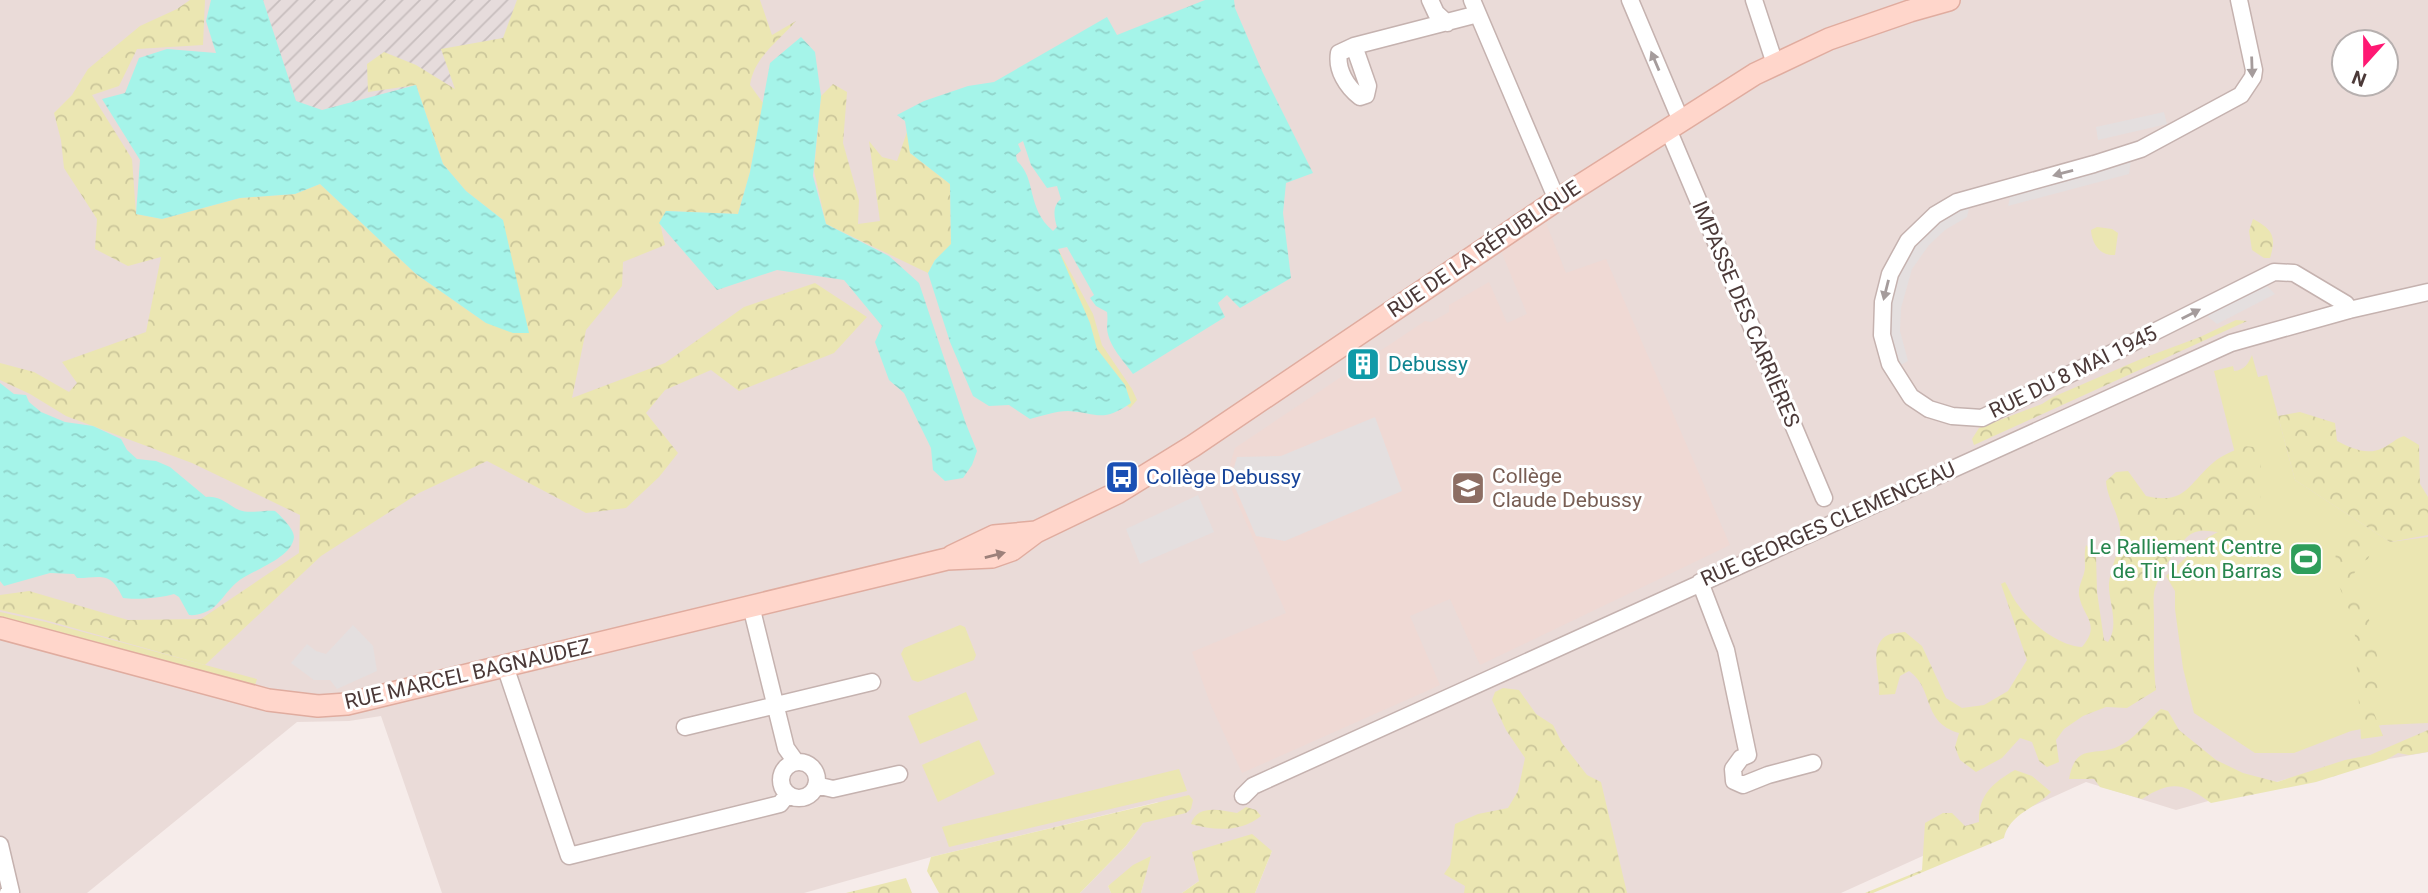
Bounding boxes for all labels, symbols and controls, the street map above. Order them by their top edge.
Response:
north arrow [2330,28,2400,98]
one-way arrow [1649,50,1660,71]
one-way arrow [2246,56,2257,78]
text: N [2349,65,2369,92]
one-way arrow [2052,168,2074,179]
street label: RUE DE LA RÉPUBLIQUE [1383,176,1585,322]
street label: IMPASSE DES CARRIÈRES [1687,197,1805,431]
one-way arrow [1880,279,1891,301]
one-way arrow [2181,308,2201,319]
street label: RUE DU 8 MAI 1945 [1985,321,2161,423]
building icon: Debussy [1344,345,1382,383]
place label: Debussy [1388,352,1468,376]
street label: RUE GEORGES CLEMENCEAU [1697,457,1959,591]
bus stop icon: Collège Debussy [1103,458,1141,496]
place label: Collège Claude Debussy [1492,464,1642,512]
place label: Collège Debussy [1146,465,1301,489]
school or university icon: Collège Claude Debussy [1449,469,1487,507]
place label: Le Ralliement Centre de Tir Léon Barras [2089,535,2282,583]
sports icon: Le Ralliement Centre de Tir Léon Barras [2287,540,2325,578]
one-way arrow [984,549,1006,560]
street label: RUE MARCEL BAGNAUDEZ [342,634,594,714]

